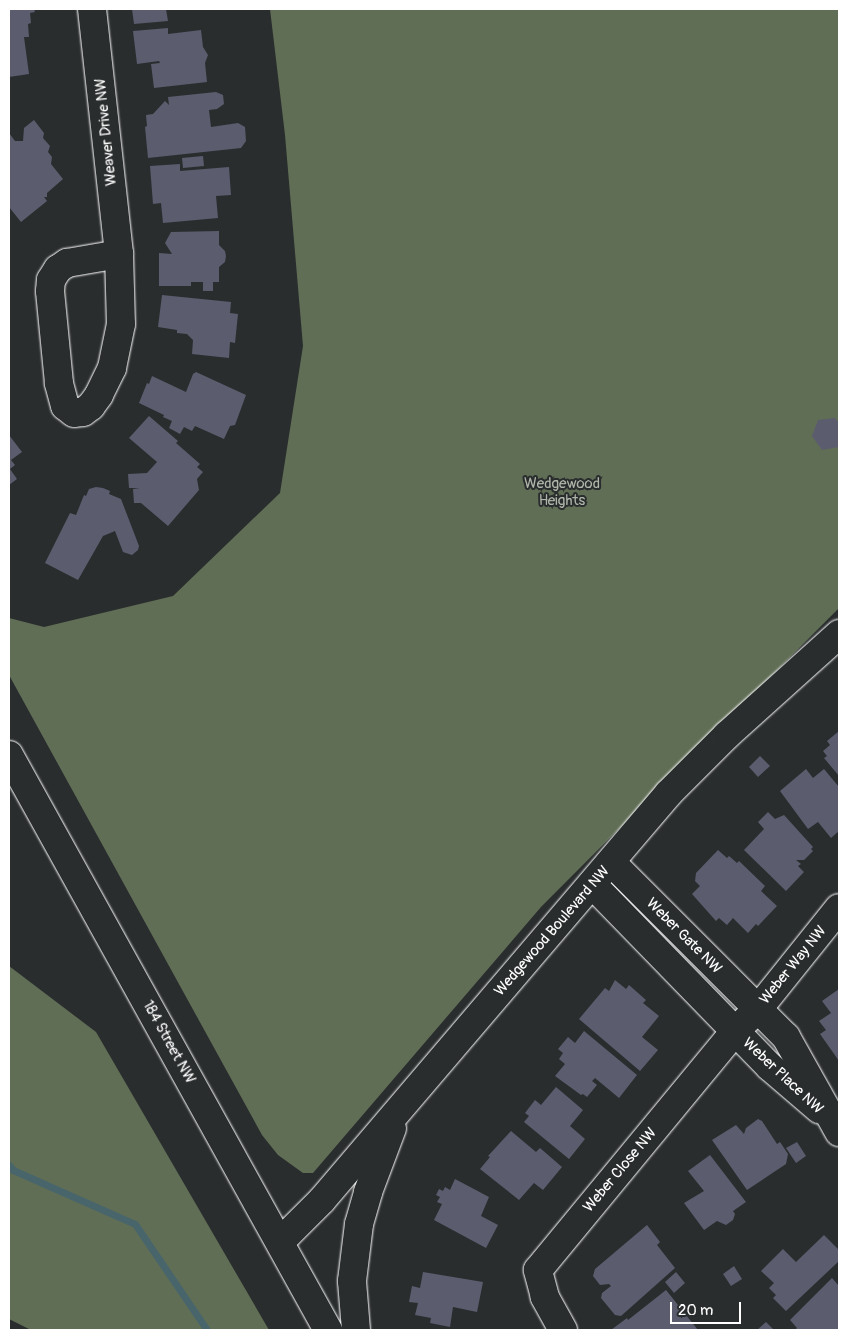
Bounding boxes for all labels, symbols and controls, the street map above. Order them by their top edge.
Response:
street label: Weaver Drive NW [91,77,121,187]
park label: Wedgewood Heights [524,474,600,509]
street label: Wedgewood Boulevard NW [491,862,613,1000]
street label: Weber Gate NW [642,894,726,978]
street label: Weber Way NW [756,922,830,1008]
street label: 184 Street NW [139,997,199,1087]
street label: Weber Place NW [739,1034,827,1118]
street label: Weber Close NW [579,1124,661,1216]
scale bar [673,1292,744,1324]
text: 20 m [678,1301,713,1320]

